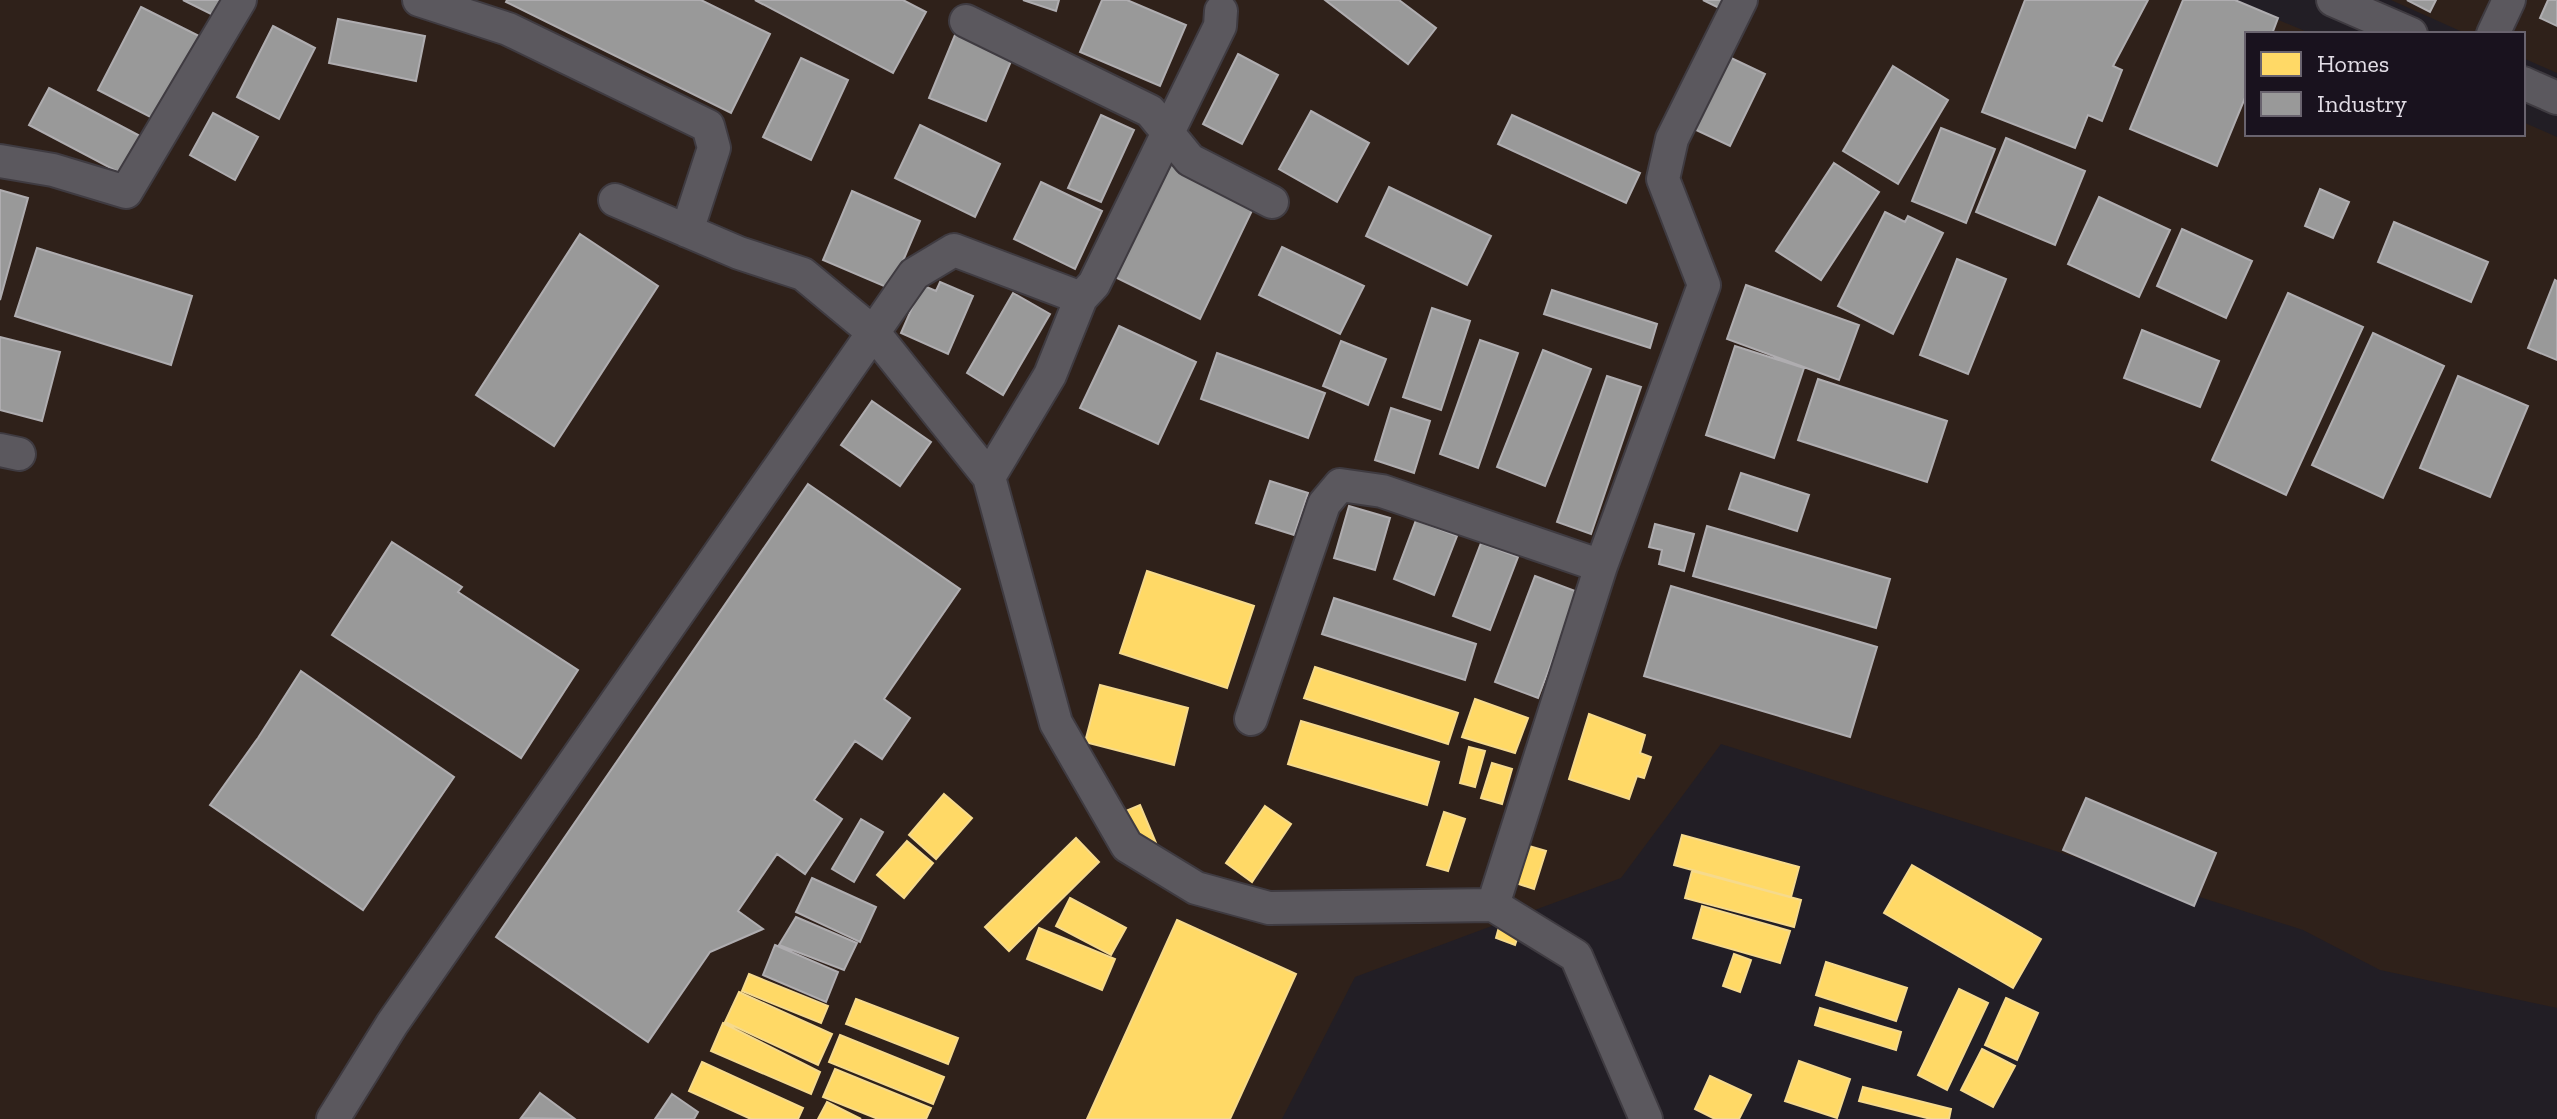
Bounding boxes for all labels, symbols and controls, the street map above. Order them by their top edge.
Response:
legend [2245,32,2525,136]
text: Homes [2317,49,2389,78]
text: Industry [2317,89,2408,118]

